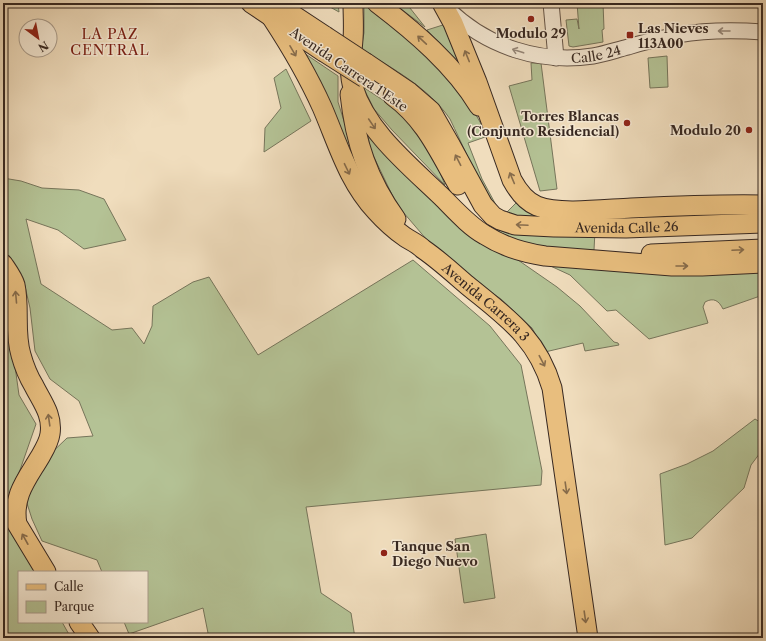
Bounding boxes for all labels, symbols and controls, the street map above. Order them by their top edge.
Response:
marker: Modulo 29 [526,14,536,24]
north arrow [18,18,58,58]
place label: Las Nieves 113A00 [638,20,709,51]
street label: Avenida Carrera 1 Este [286,23,411,114]
district label: LA PAZ CENTRAL [70,25,150,59]
place label: Modulo 29 [496,25,567,41]
one-way arrow [718,27,731,35]
marker: Las Nieves 113A00 [625,30,635,40]
one-way arrow [417,35,427,45]
text: N [35,38,51,55]
street label: Calle 24 [571,41,623,66]
one-way arrow [290,44,298,56]
one-way arrow [512,47,525,54]
one-way arrow [462,51,470,63]
place label: Torres Blancas (Conjunto Residencial) [467,108,619,139]
one-way arrow [368,118,376,129]
marker: Torres Blancas (Conjunto Residencial) [622,118,632,128]
place label: Modulo 20 [670,122,741,138]
marker: Modulo 20 [744,125,754,135]
one-way arrow [454,154,462,166]
one-way arrow [344,162,351,174]
one-way arrow [507,173,515,185]
street label: Avenida Calle 26 [574,218,679,236]
one-way arrow [516,222,529,229]
one-way arrow [731,247,744,254]
street label: Avenida Carrera 3 [438,259,533,344]
one-way arrow [675,262,688,270]
one-way arrow [12,291,20,304]
one-way arrow [538,355,546,367]
one-way arrow [45,414,53,427]
one-way arrow [562,481,570,494]
one-way arrow [21,533,29,545]
place label: Tanque San Diego Nuevo [392,538,478,569]
marker: Tanque San Diego Nuevo [379,548,389,558]
legend [18,571,148,623]
text: Calle [54,579,84,594]
text: Parque [54,599,95,614]
one-way arrow [581,610,589,623]

